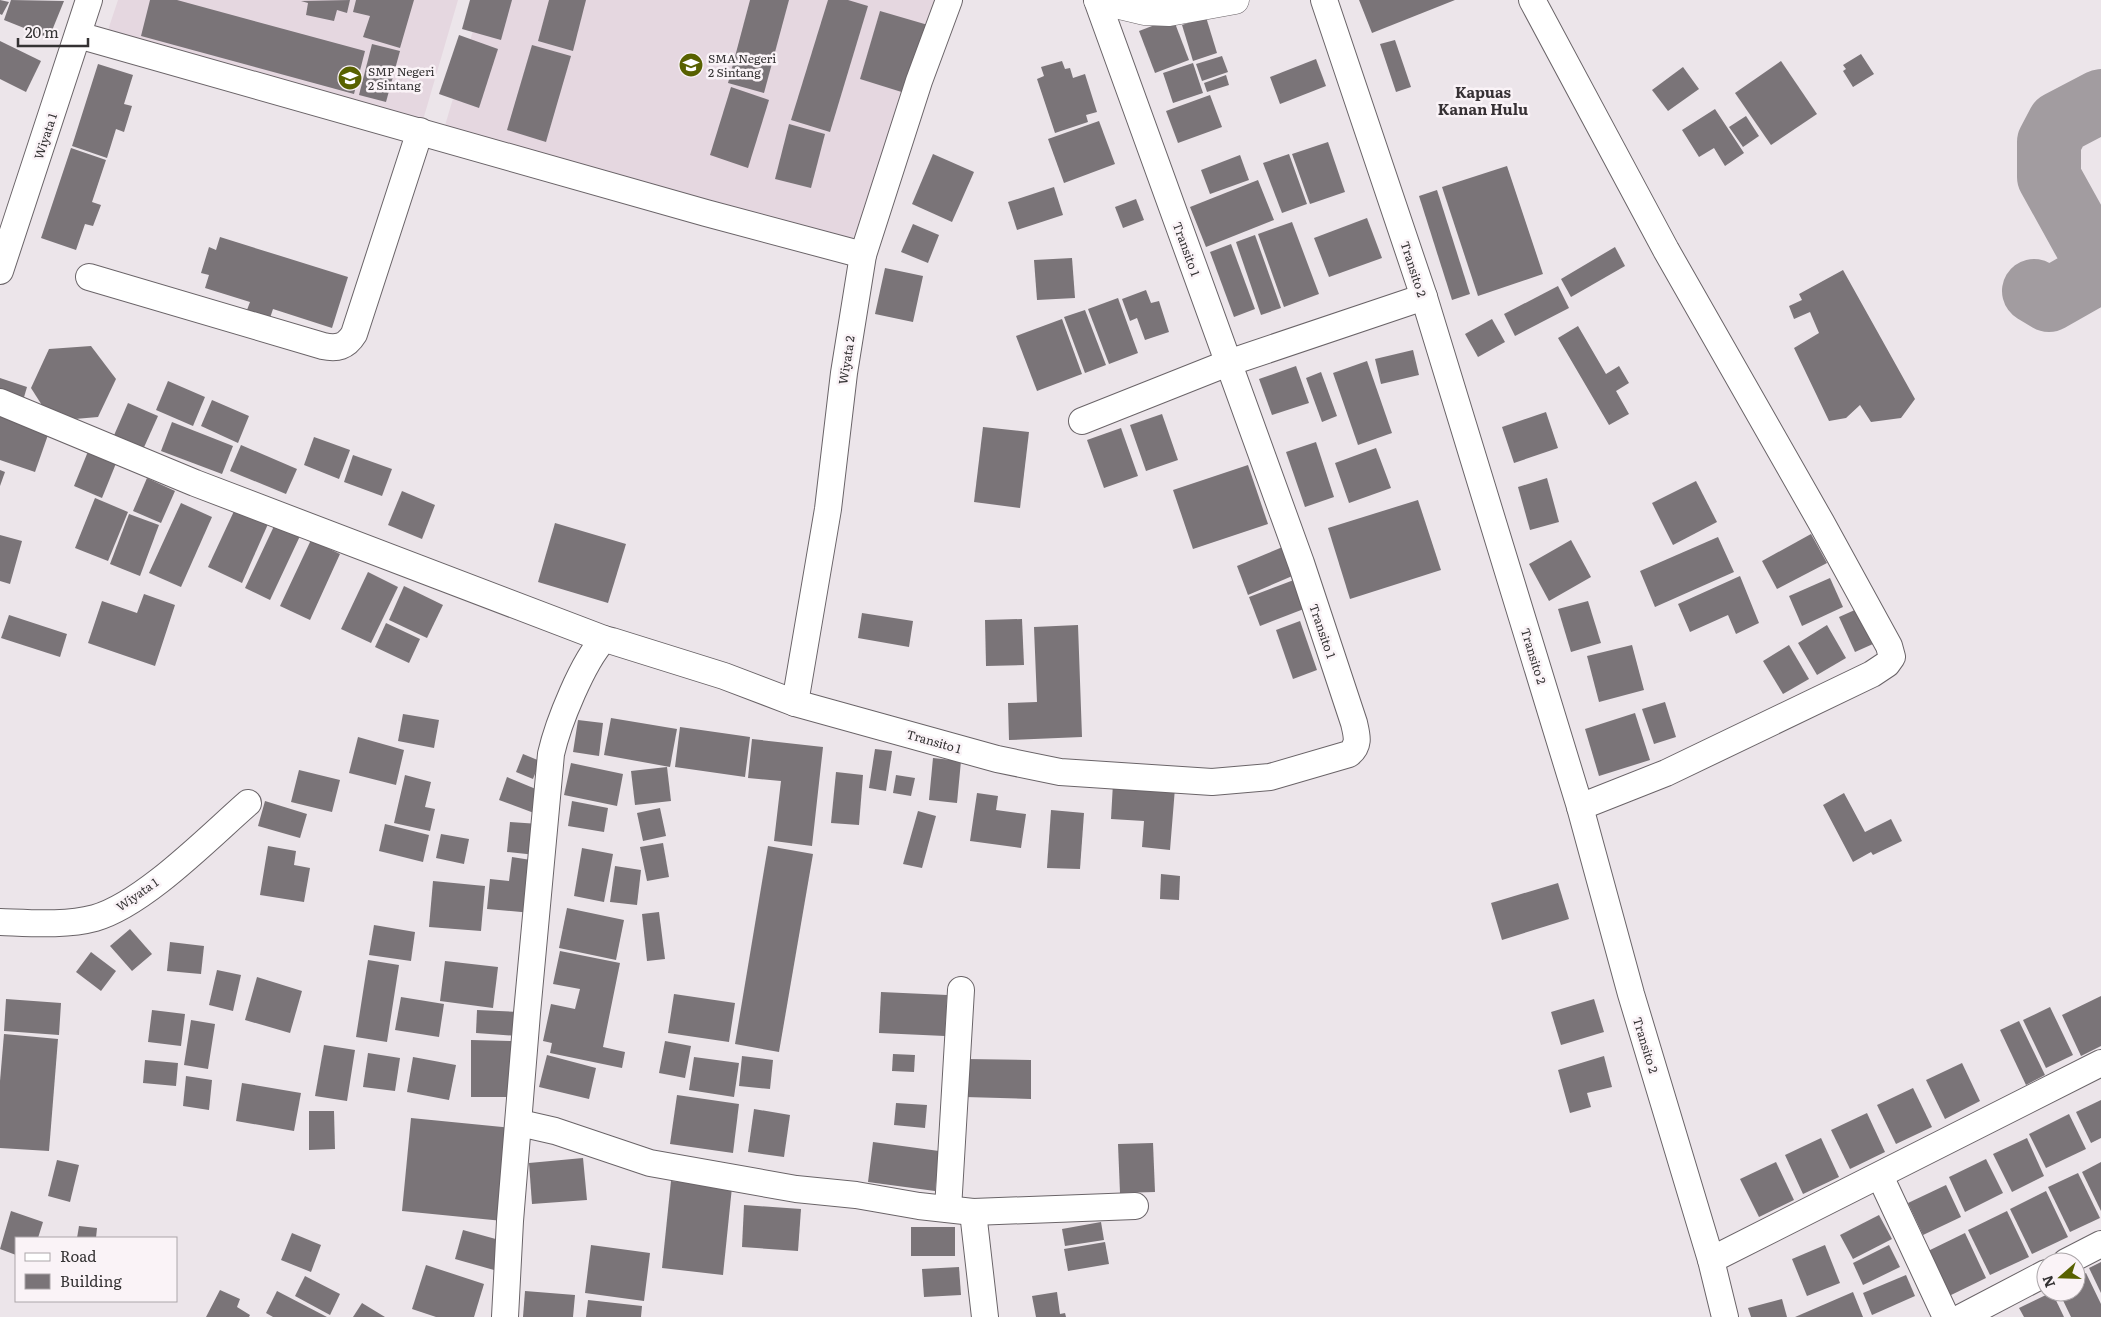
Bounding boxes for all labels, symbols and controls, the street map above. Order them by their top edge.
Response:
scale bar [18,15,88,47]
text: 20 m [25,20,59,43]
place label: SMA Negeri 2 Sintang [708,49,776,81]
school or university icon: SMA Negeri 2 Sintang [678,52,704,78]
place label: SMP Negeri 2 Sintang [368,62,435,94]
school or university icon: SMP Negeri 2 Sintang [337,65,363,91]
district label: Kapuas Kanan Hulu [1438,80,1528,120]
street label: Wiyata 1 [29,110,61,162]
street label: Transito 1 [1169,219,1205,279]
street label: Transito 2 [1397,239,1431,299]
street label: Wiyata 2 [833,334,859,386]
street label: Transito 1 [1305,601,1341,661]
street label: Transito 2 [1517,626,1551,686]
street label: Transito 1 [904,725,964,757]
street label: Wiyata 1 [112,873,162,915]
street label: Transito 2 [1629,1015,1663,1075]
legend [15,1237,178,1302]
text: Road [60,1244,96,1267]
north arrow [2036,1252,2086,1302]
text: Building [60,1269,122,1292]
text: N [2036,1273,2059,1291]

